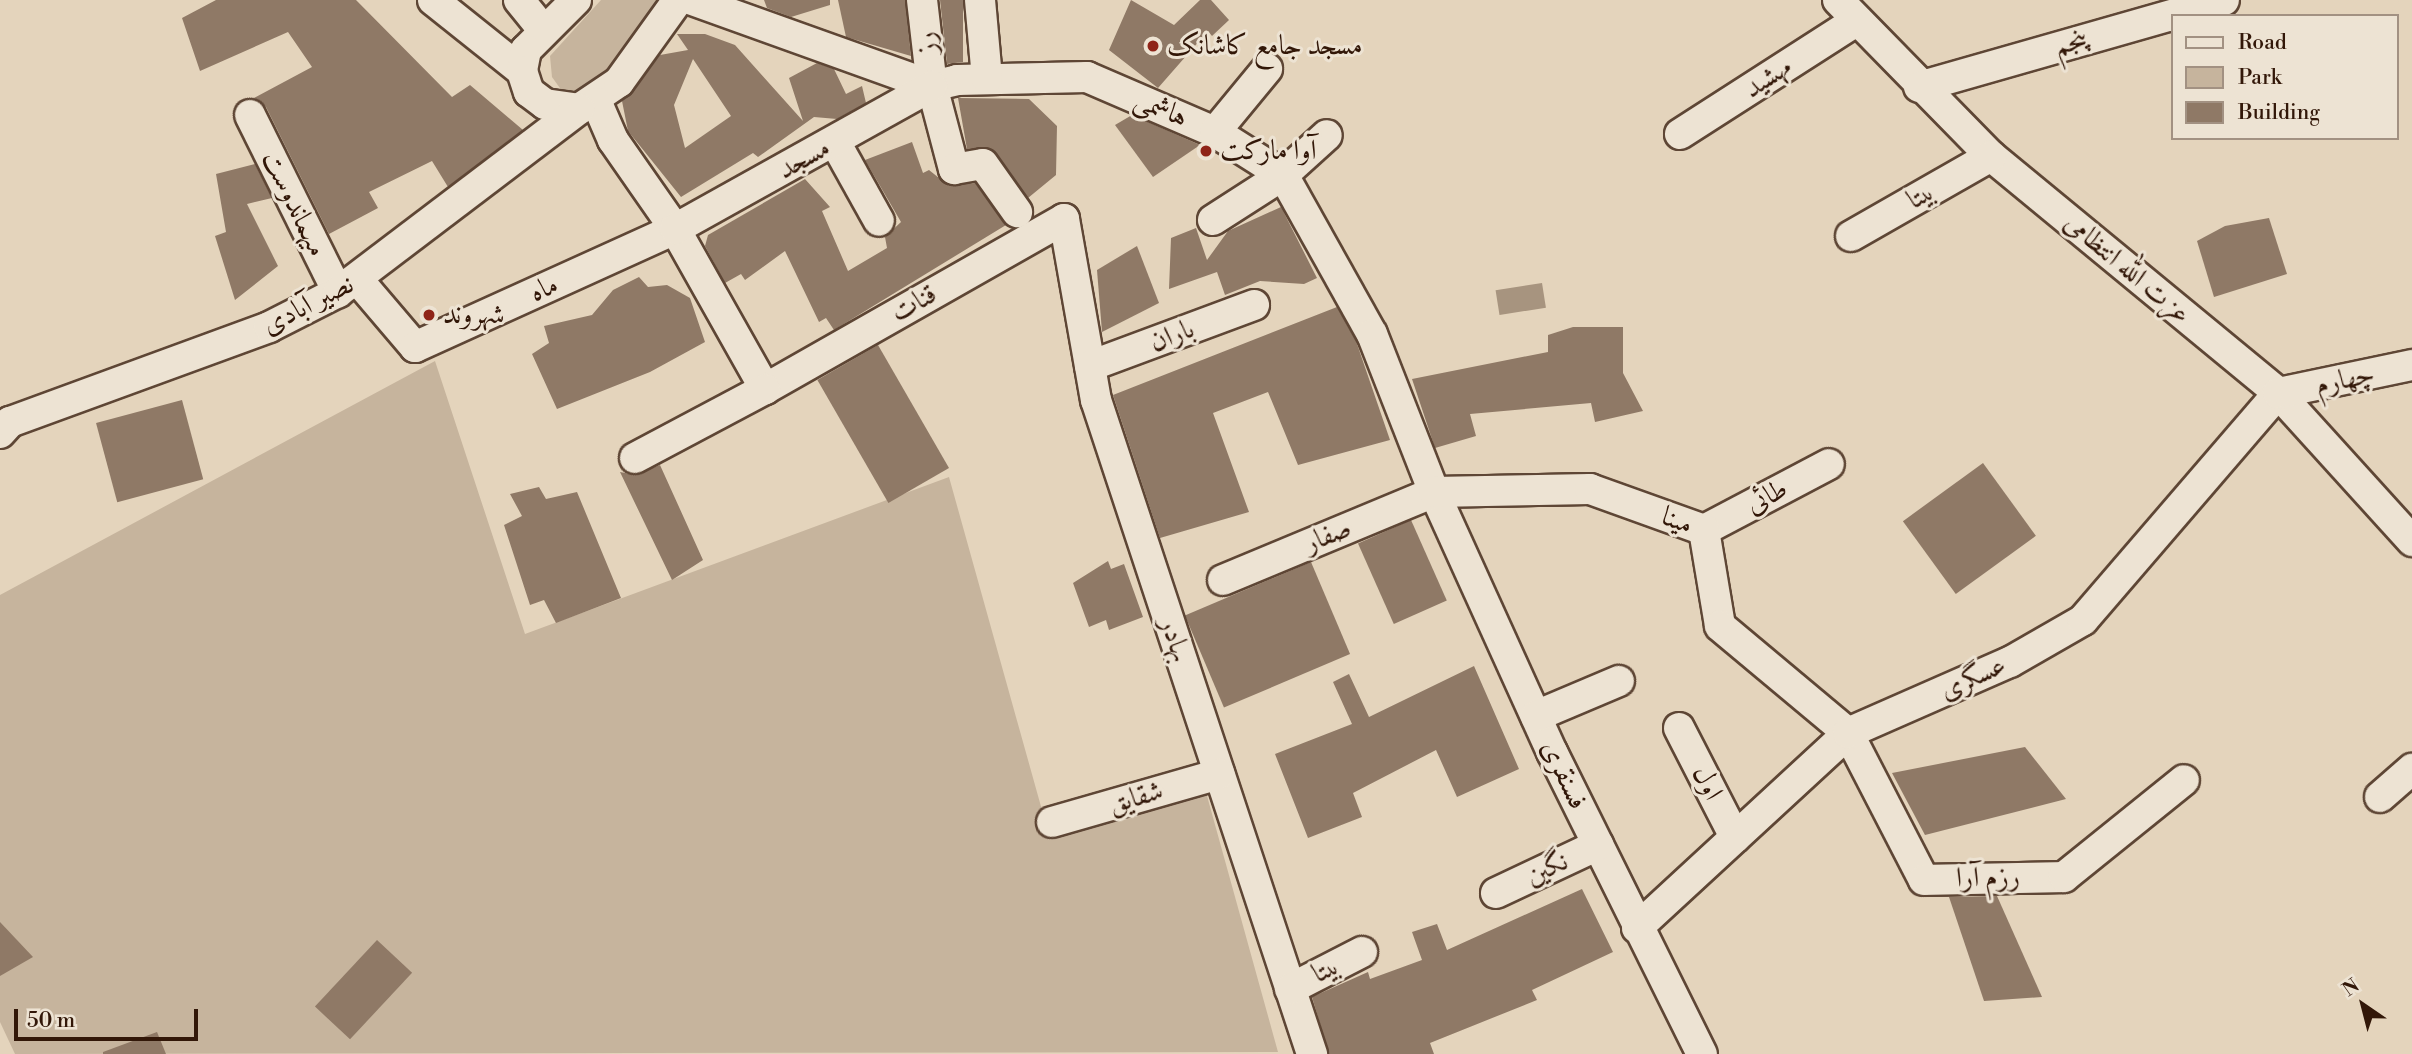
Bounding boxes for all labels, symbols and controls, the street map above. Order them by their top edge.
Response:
legend [2170,14,2398,140]
street label: پنجم [2050,22,2092,64]
place label: مسجد جامع کاشانک [1167,29,1363,63]
street label: رز [909,30,945,56]
text: Road [2238,30,2287,56]
marker: مسجد جامع کاشانک [1145,38,1161,54]
street label: مهشید [1738,50,1798,106]
text: Park [2238,65,2282,91]
street label: هاشمی [1129,83,1193,135]
text: Building [2238,100,2320,126]
street label: مسجد [772,131,836,187]
place label: آوا مارکت [1220,134,1317,168]
marker: آوا مارکت [1198,143,1214,159]
street label: میهماندوست [254,146,334,262]
street label: بیتا [1901,175,1941,217]
street label: عزت الله انتظامی [2057,206,2197,332]
street label: نصیر آبادی [257,268,359,342]
street label: ماه [525,268,563,310]
street label: قنات [885,278,943,330]
place label: شهروند [443,298,505,332]
marker: شهروند [421,307,437,323]
street label: باران [1145,312,1199,360]
street label: چهارم [2312,357,2378,403]
street label: طائی [1740,472,1794,522]
street label: مینا [1657,500,1697,542]
street label: صفار [1300,511,1356,561]
street label: بهادر [1152,613,1198,667]
street label: عسگری [1935,649,2011,707]
street label: فسنقری [1533,735,1595,815]
street label: اول [1684,760,1730,806]
street label: شقایق [1105,774,1167,822]
street label: نگین [1520,845,1574,893]
street label: رزم آرا [1956,861,2020,895]
street label: بیتا [1307,949,1345,991]
north arrow [2328,970,2398,1040]
text: N [2338,974,2364,1002]
scale bar [18,995,201,1038]
text: 50 m [27,1008,75,1034]

